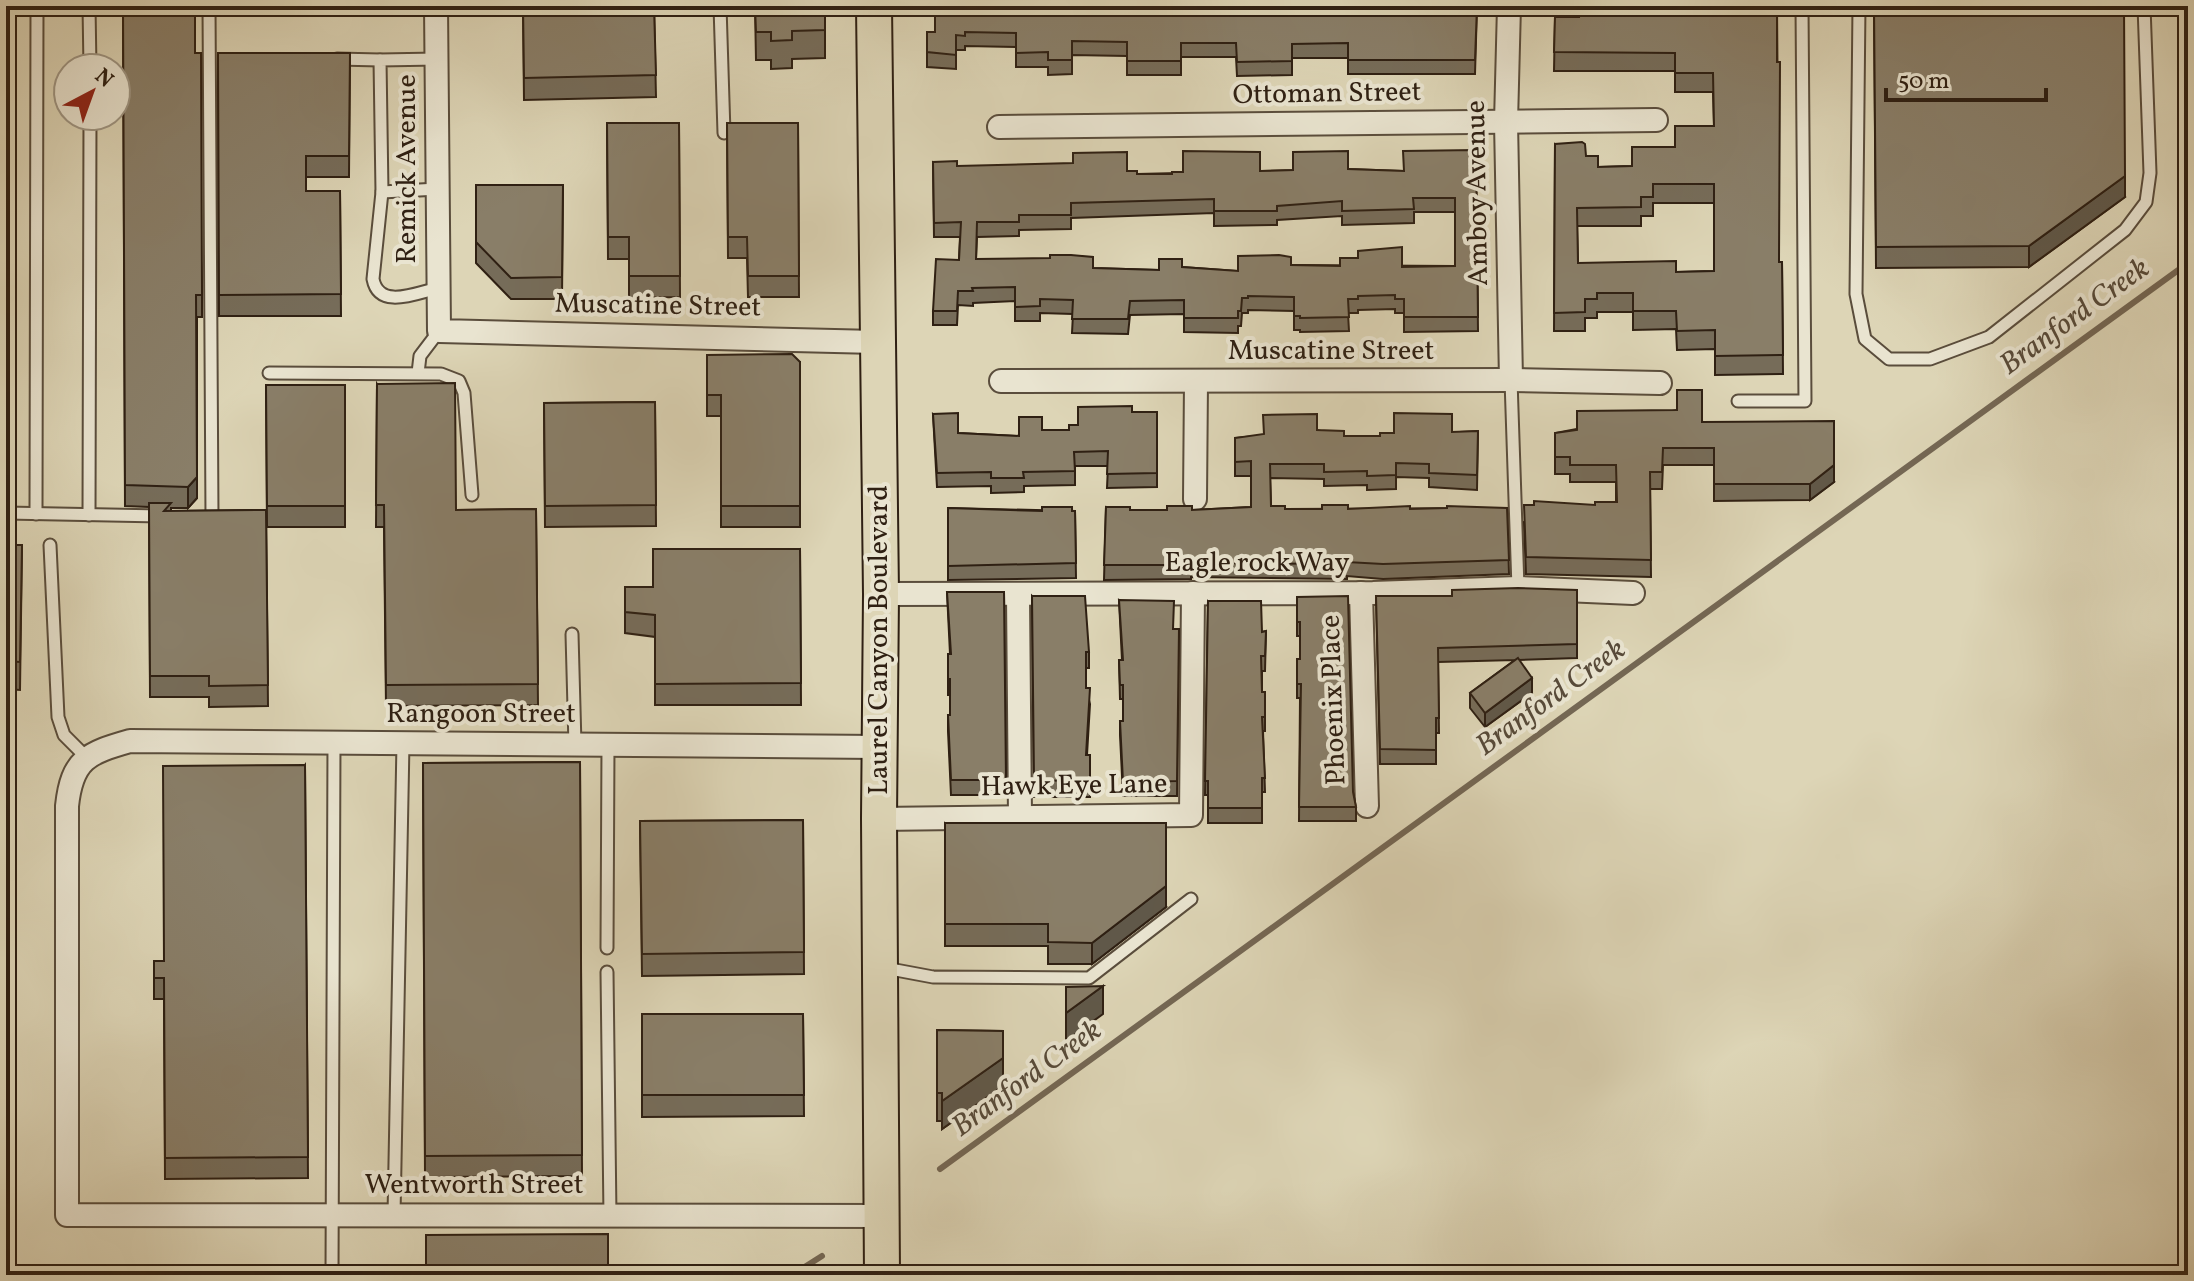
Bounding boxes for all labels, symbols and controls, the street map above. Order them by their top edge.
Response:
north arrow [52,52,132,132]
scale bar [1886,52,2046,102]
text: N [87,62,120,96]
text: 50 m [1898,65,1950,99]
street label: Ottoman Street [1232,73,1422,115]
street label: Remick Avenue [388,74,427,264]
street label: Amboy Avenue [1457,100,1499,286]
water label: Branford Creek [1991,248,2159,386]
street label: Muscatine Street [554,285,762,327]
street label: Muscatine Street [1228,332,1434,371]
street label: Laurel Canyon Boulevard [860,485,899,795]
street label: Eagle rock Way [1164,544,1350,583]
street label: Phoenix Place [1312,614,1356,786]
water label: Branford Creek [1467,629,1635,767]
street label: Rangoon Street [386,695,576,734]
street label: Hawk Eye Lane [980,765,1168,807]
water label: Branford Creek [943,1010,1111,1148]
street label: Wentworth Street [364,1166,584,1205]

